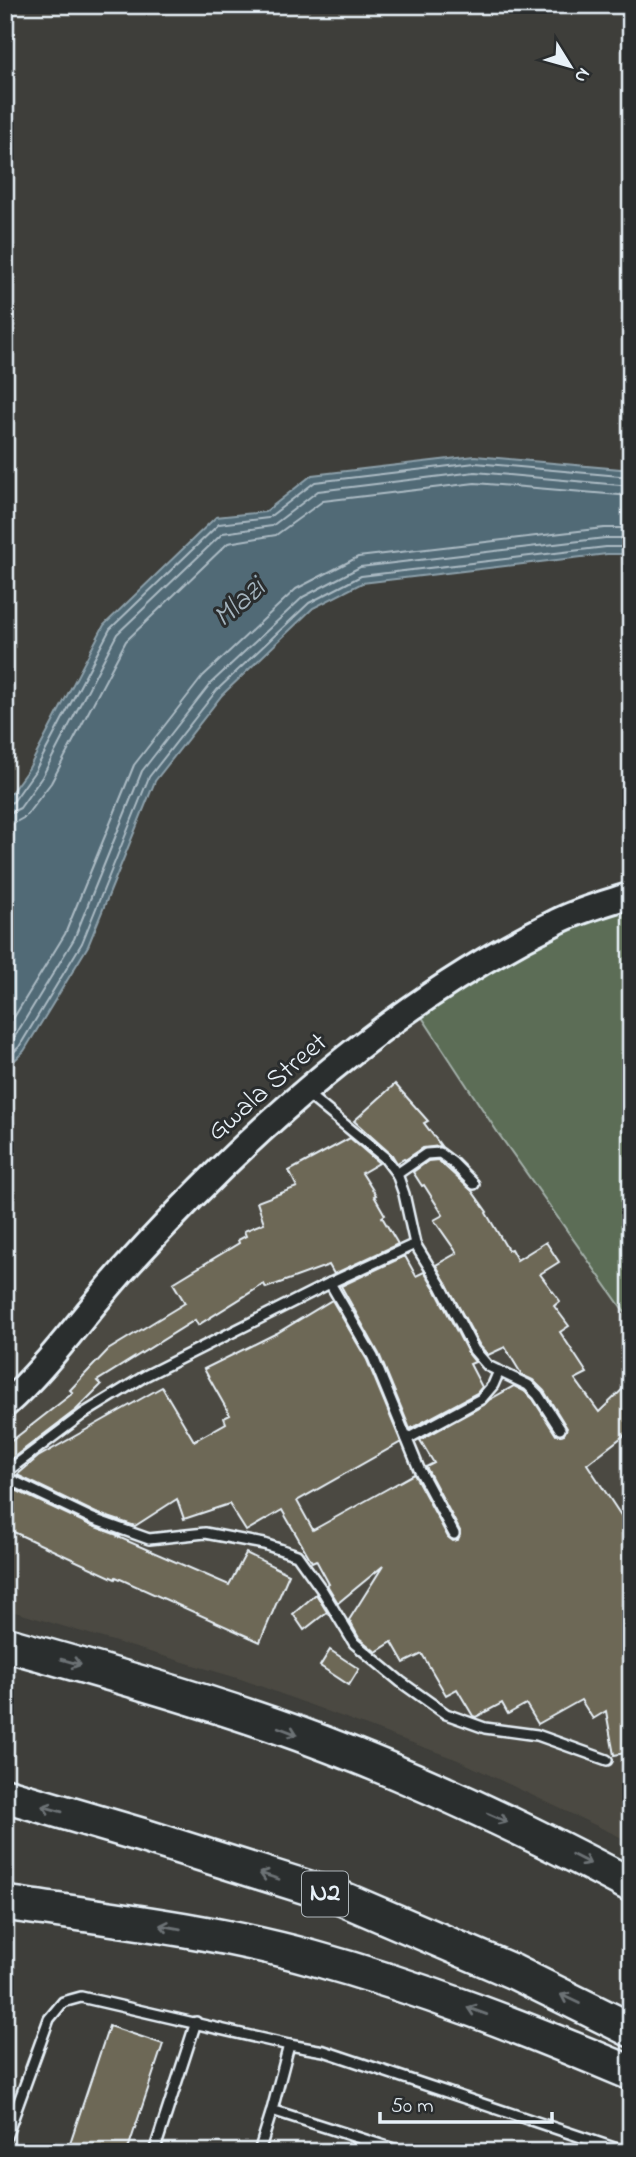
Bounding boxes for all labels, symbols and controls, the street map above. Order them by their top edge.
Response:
north arrow [534,32,604,102]
text: N [567,61,596,88]
water label: Mlazi [204,567,278,639]
street label: Gwala Street [199,1024,337,1152]
one-way arrow [60,1657,82,1670]
one-way arrow [276,1725,298,1738]
one-way arrow [41,1801,63,1814]
one-way arrow [487,1812,508,1825]
one-way arrow [570,1852,591,1866]
one-way arrow [258,1868,280,1881]
road number: N2 [302,1871,348,1916]
one-way arrow [159,1919,181,1933]
one-way arrow [560,1992,581,2006]
one-way arrow [466,2003,488,2016]
scale bar [380,2080,552,2124]
text: 50 m [391,2092,434,2122]

